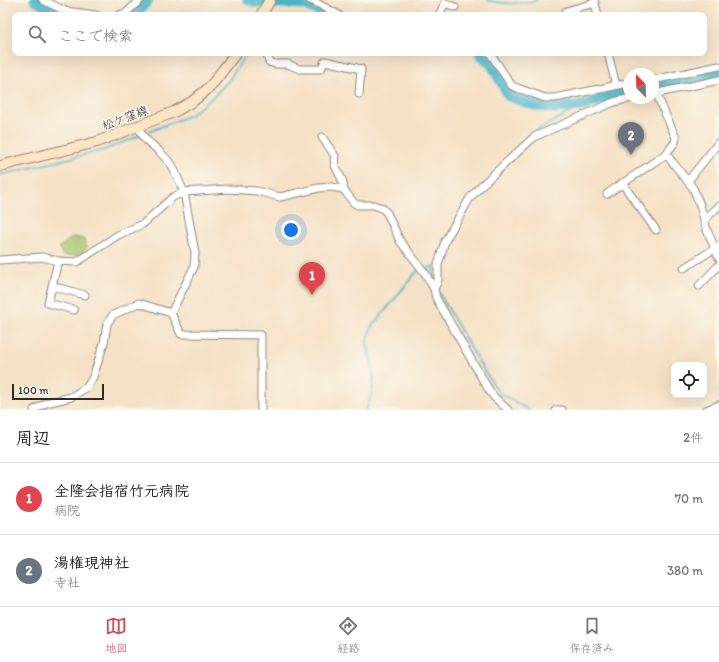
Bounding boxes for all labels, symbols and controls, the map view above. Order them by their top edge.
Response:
search box [12,12,707,56]
icon: search [26,23,48,45]
text: ここで検索 [58,27,133,45]
north arrow [623,68,659,104]
street label: 松ケ窪線 [100,103,150,133]
pin: 2 [618,122,644,155]
your location [281,220,301,240]
pin: 1 [299,262,325,295]
map controls [671,362,707,398]
button: locate [671,362,707,398]
scale bar [12,382,104,401]
text: 100 m [18,384,48,397]
text: 周辺 [16,428,50,448]
text: 2件 [683,430,703,445]
text: 全隆会指宿竹元病院 [54,482,189,500]
text: 1 [26,491,32,506]
text: 70 m [675,491,703,506]
text: 病院 [54,503,80,518]
text: 湯権現神社 [54,554,129,572]
text: 2 [26,563,32,578]
text: 380 m [667,563,703,578]
text: 寺社 [54,575,80,590]
tab: 地図 [105,615,127,655]
tab: 経路 [337,615,359,655]
tab: 保存済み [570,615,614,655]

